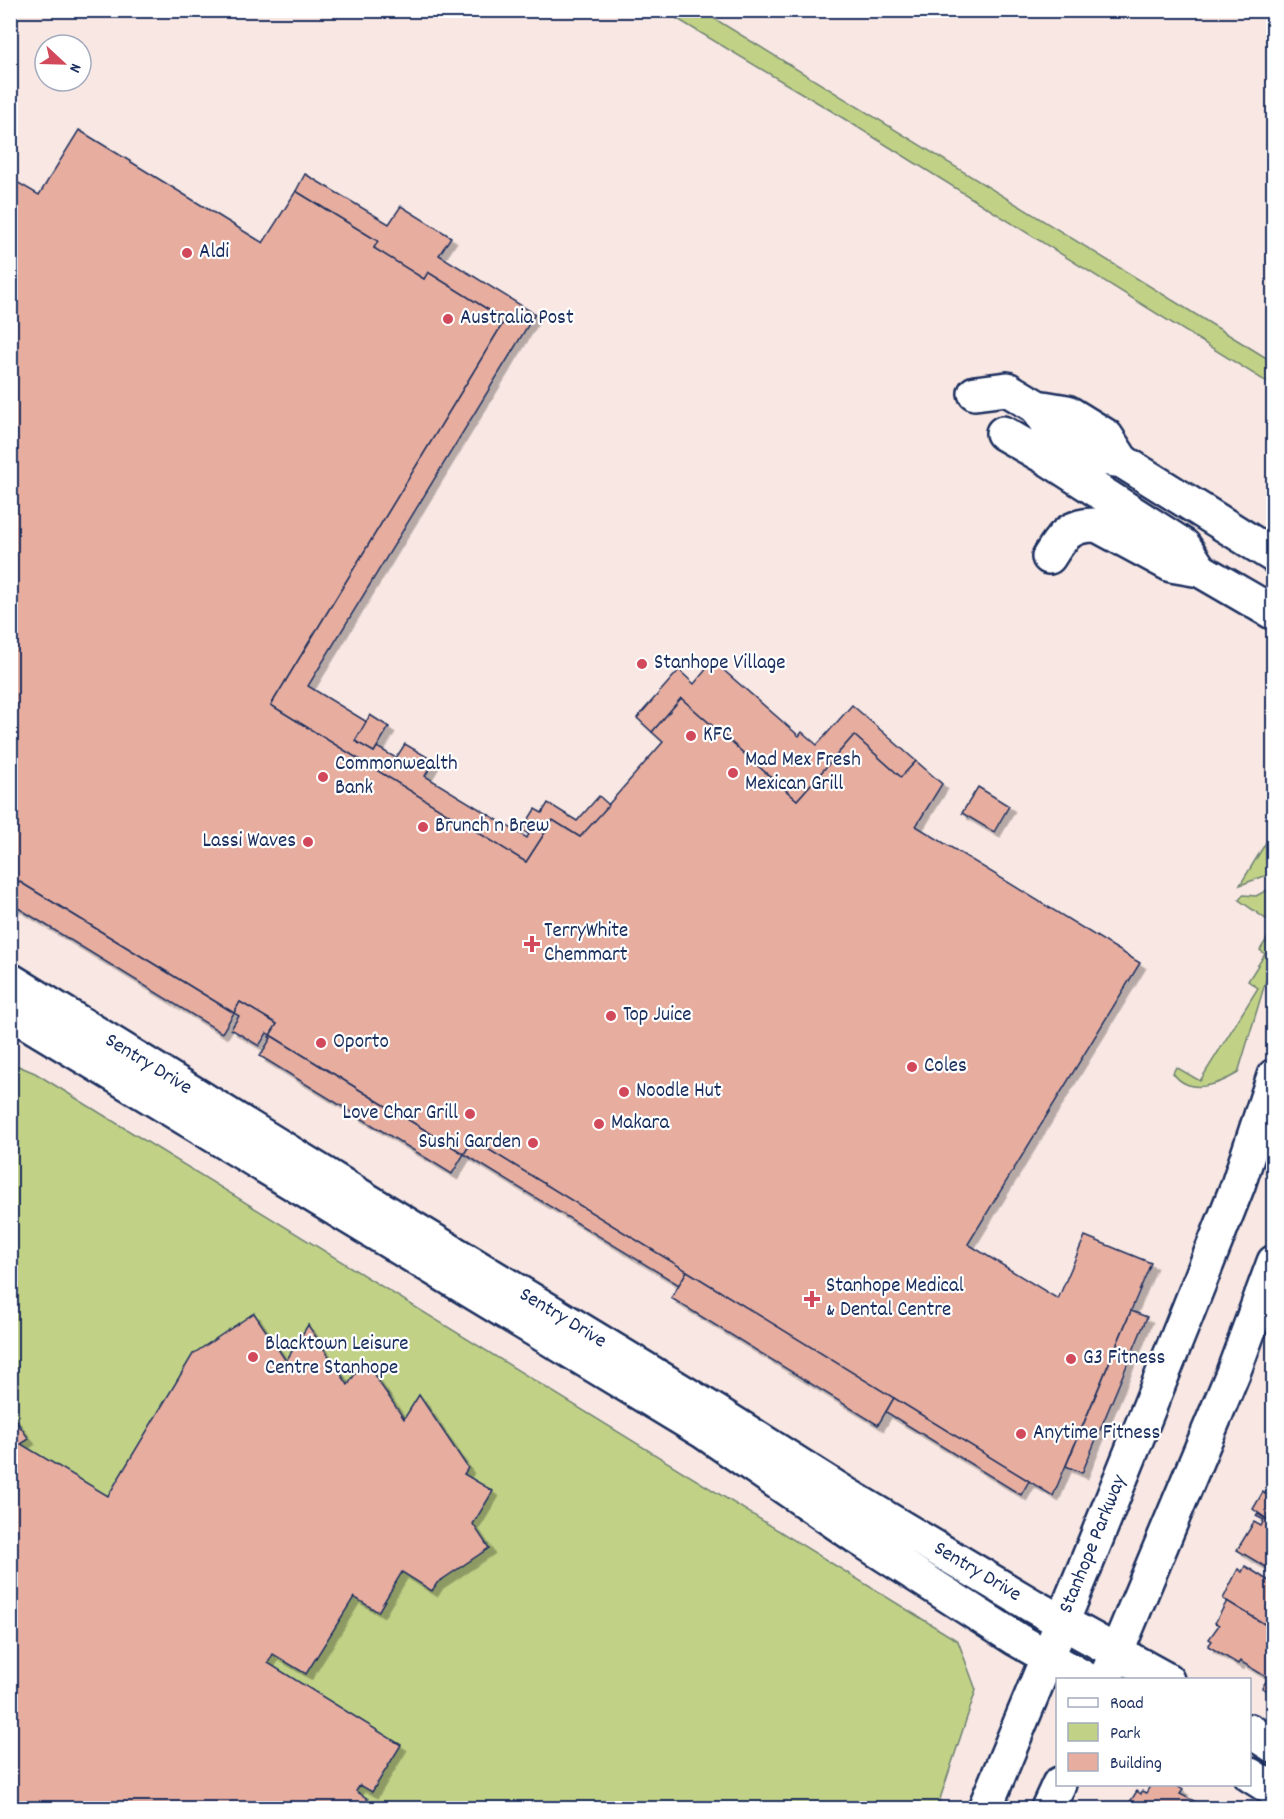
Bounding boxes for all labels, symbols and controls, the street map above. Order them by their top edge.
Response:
north arrow [33,33,93,93]
text: N [62,60,87,76]
place label: Aldi [199,238,229,268]
marker: Aldi [180,246,194,260]
place label: Australia Post [460,304,574,334]
marker: Australia Post [441,312,455,326]
place label: Stanhope Village [654,649,785,679]
marker: Stanhope Village [635,657,649,671]
place label: KFC [703,721,732,751]
marker: KFC [684,729,698,743]
place label: Mad Mex Fresh Mexican Grill [745,746,861,800]
place label: Commonwealth Bank [335,750,458,804]
marker: Mad Mex Fresh Mexican Grill [726,766,740,780]
marker: Commonwealth Bank [316,770,330,784]
place label: Brunch n Brew [435,812,549,842]
marker: Brunch n Brew [416,820,430,834]
place label: Lassi Waves [202,827,296,857]
marker: Lassi Waves [301,835,315,849]
place label: TerryWhite Chemmart [544,917,628,971]
marker: TerryWhite Chemmart [525,937,539,951]
place label: Top Juice [623,1001,692,1031]
marker: Top Juice [604,1009,618,1023]
street label: Sentry Drive [98,1027,197,1103]
place label: Oporto [333,1028,389,1058]
marker: Oporto [314,1036,328,1050]
place label: Coles [924,1052,967,1082]
marker: Coles [905,1060,919,1074]
place label: Noodle Hut [636,1077,722,1107]
marker: Noodle Hut [617,1085,631,1099]
place label: Love Char Grill [343,1099,458,1129]
marker: Love Char Grill [463,1107,477,1121]
place label: Makara [611,1109,670,1139]
marker: Makara [592,1117,606,1131]
place label: Sushi Garden [419,1128,521,1158]
marker: Sushi Garden [526,1136,540,1150]
place label: Stanhope Medical & Dental Centre [826,1272,964,1326]
street label: Sentry Drive [513,1281,612,1357]
marker: Stanhope Medical & Dental Centre [803,1290,821,1308]
place label: Blacktown Leisure Centre Stanhope [265,1330,409,1384]
place label: G3 Fitness [1083,1344,1165,1374]
marker: Blacktown Leisure Centre Stanhope [246,1350,260,1364]
marker: G3 Fitness [1064,1352,1078,1366]
place label: Anytime Fitness [1033,1419,1160,1449]
marker: Anytime Fitness [1014,1427,1028,1441]
street label: Stanhope Parkway [1052,1470,1136,1618]
street label: Sentry Drive [927,1535,1026,1610]
legend [1056,1678,1251,1786]
text: Road [1110,1692,1144,1717]
text: Park [1110,1722,1141,1747]
text: Building [1110,1752,1162,1777]

